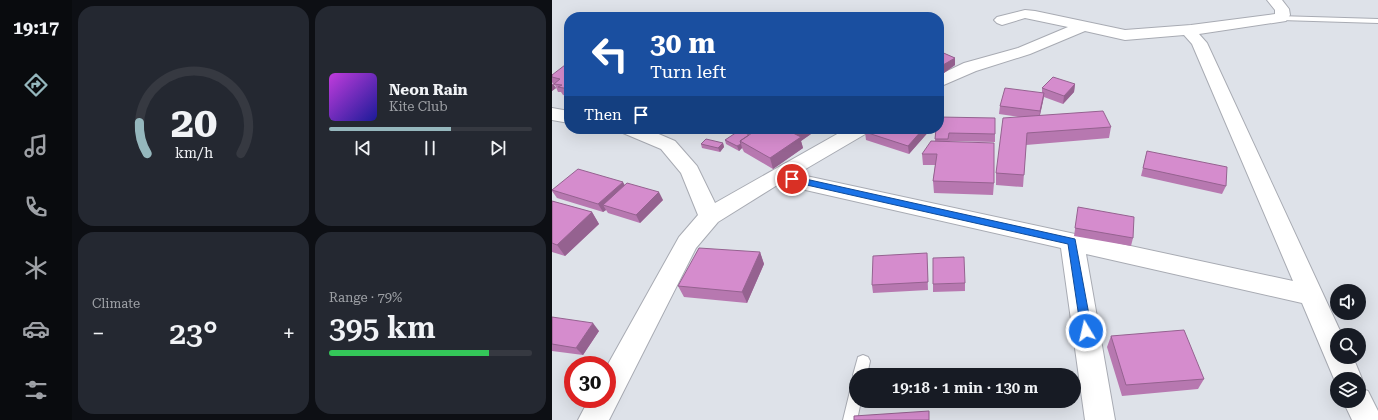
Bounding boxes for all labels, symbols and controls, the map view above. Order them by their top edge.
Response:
text: 19:17 [13,17,59,38]
text: 30 m [650,27,715,60]
icon: left [584,28,636,80]
text: Turn left [650,61,726,82]
icon: directions [22,71,50,99]
text: Neon Rain [389,81,468,99]
text: 20 [170,98,217,147]
text: Kite Club [389,99,448,114]
icon: arrive [630,104,652,126]
text: Then [584,106,622,124]
icon: music [22,132,50,160]
icon: previous [352,137,374,159]
icon: pause [419,137,441,159]
icon: next [487,137,509,159]
text: km/h [174,145,213,161]
pin [775,162,809,196]
icon: arrive [781,168,803,190]
icon: phone [22,193,50,221]
icon: climate [22,254,50,282]
map controls [1330,284,1366,408]
button: sound [1330,284,1366,320]
text: Range · 79% [329,290,402,305]
text: Climate [92,296,140,311]
text: 395 km [329,310,436,345]
position arrow [1065,310,1107,352]
icon: car [22,315,50,343]
text: 23° [169,316,218,351]
text: − [92,321,104,346]
text: + [283,321,295,346]
button: search [1330,328,1366,364]
speed limit sign: 30 [564,356,616,408]
button: layers [1330,372,1366,408]
icon: filters [22,376,50,404]
text: 19:18 · 1 min · 130 m [892,379,1038,397]

